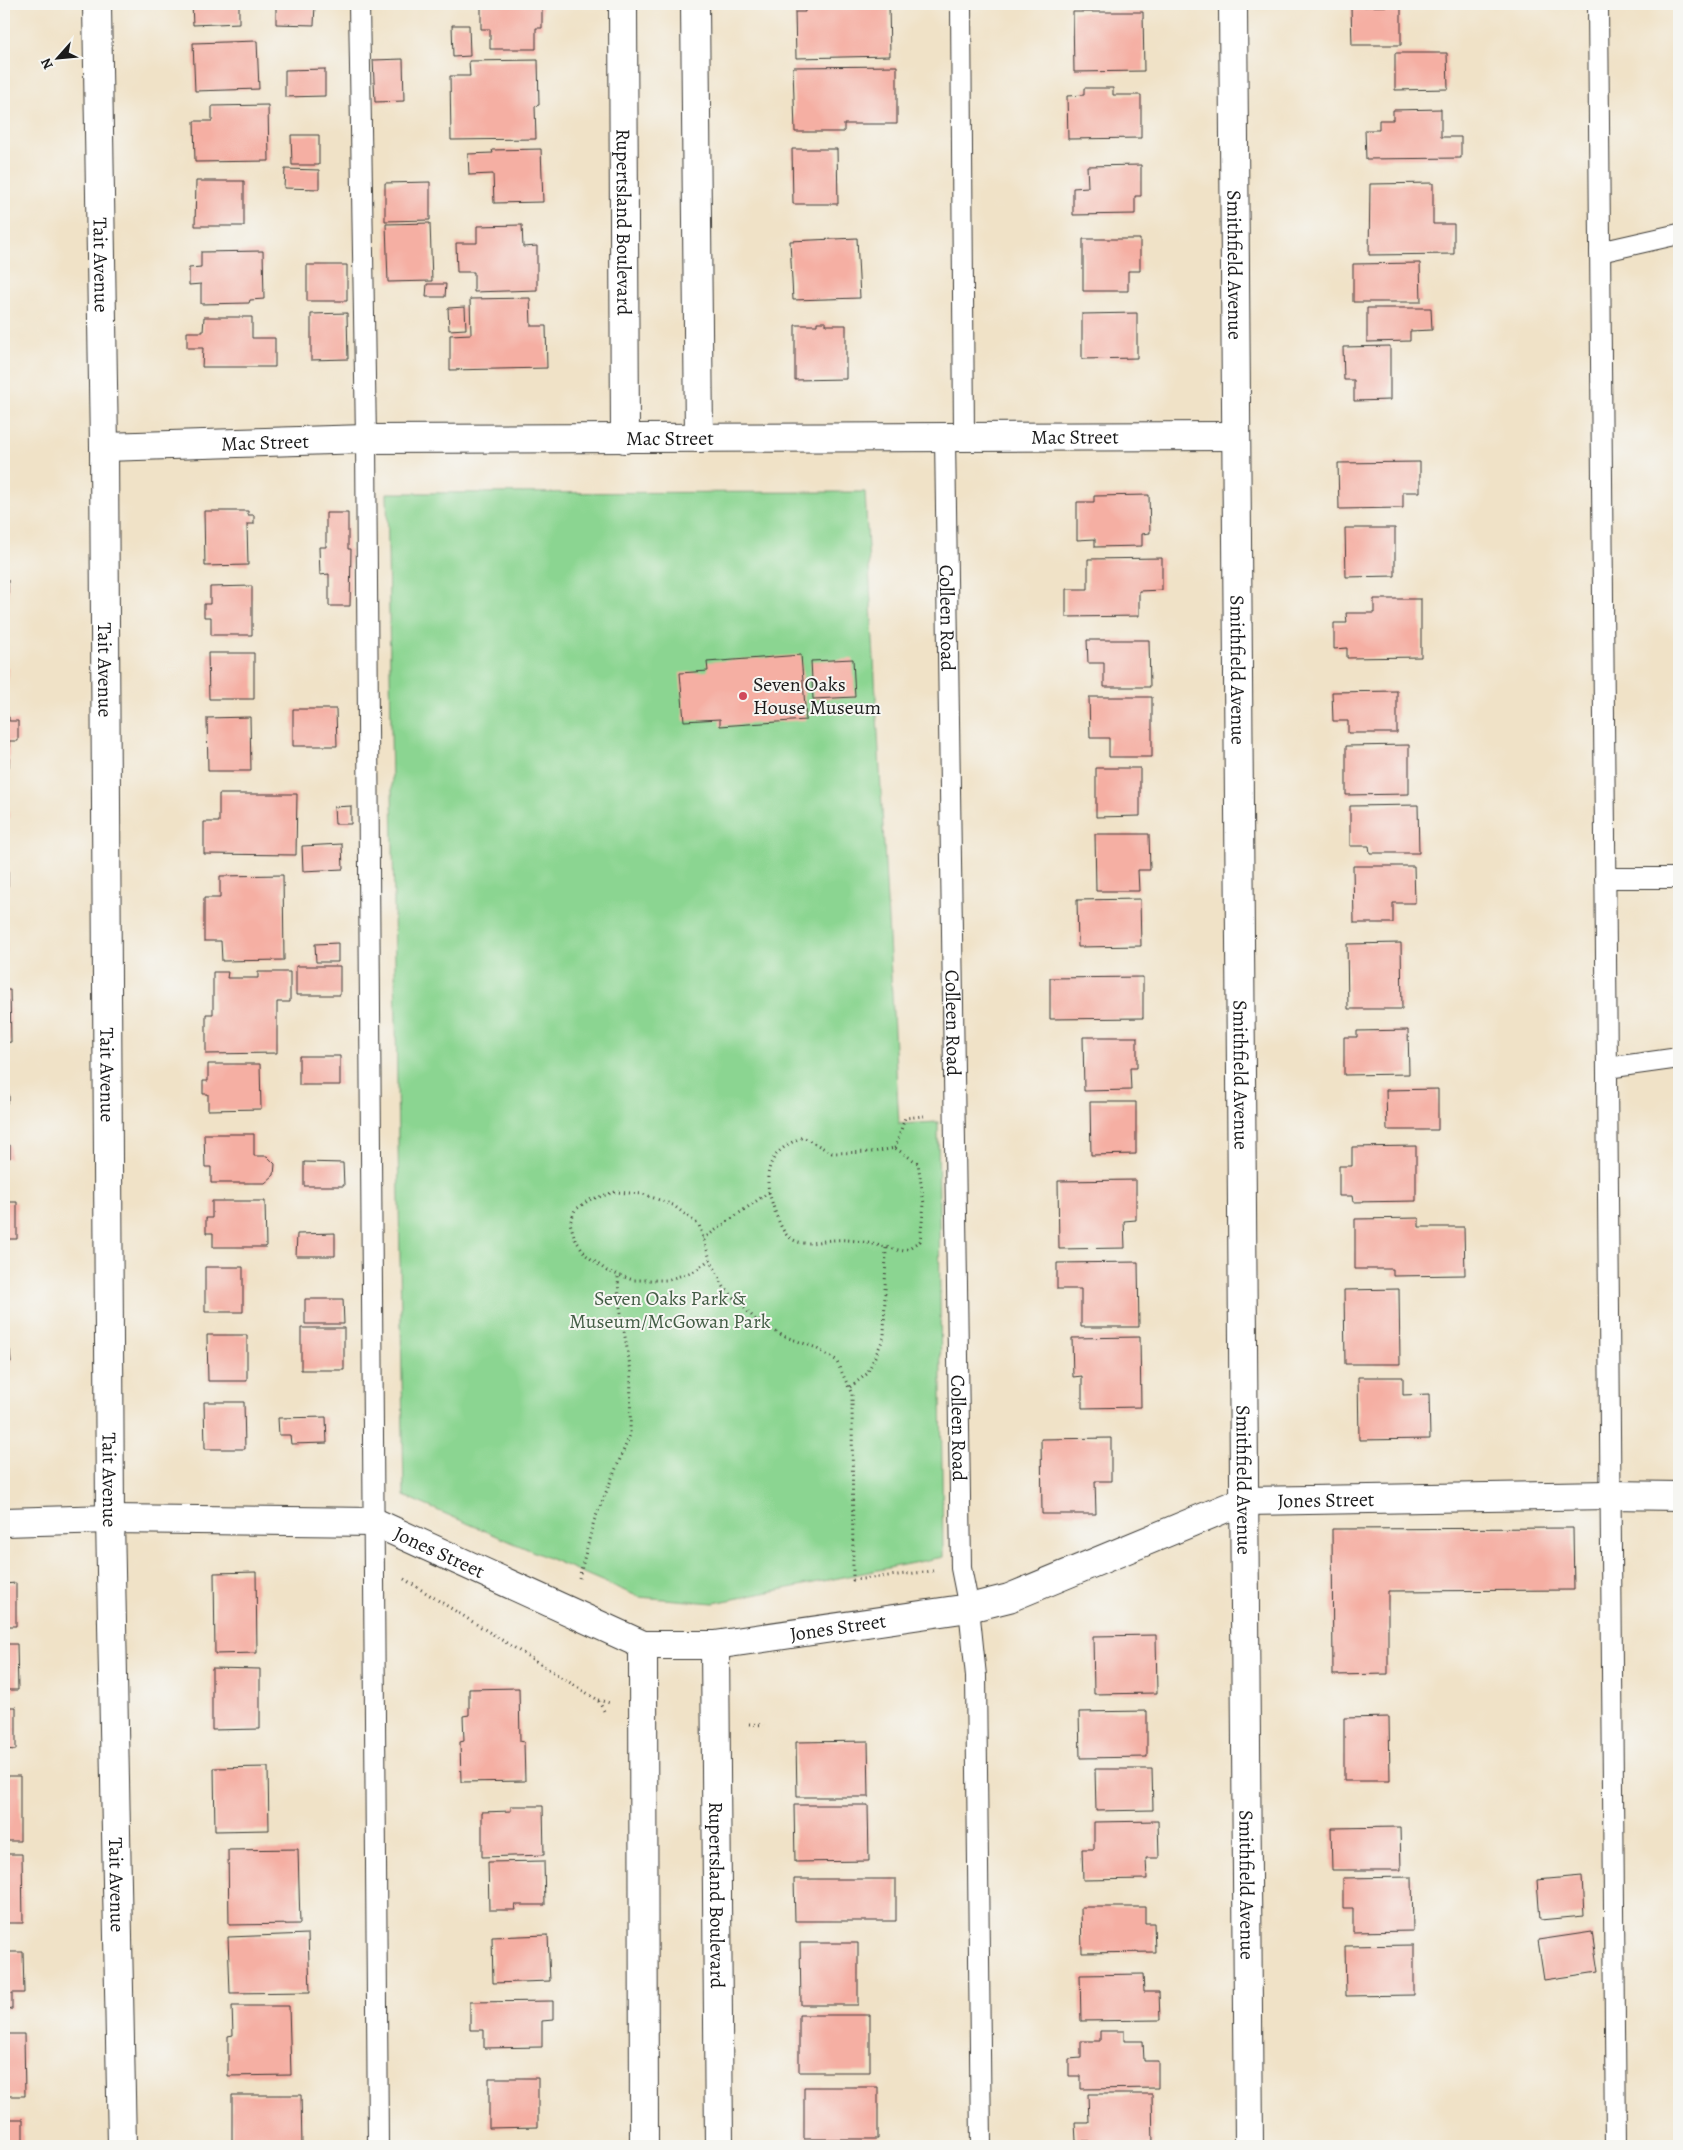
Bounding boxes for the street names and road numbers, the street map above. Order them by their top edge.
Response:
street label: Rupertsland Boulevard [610,129,638,316]
street label: Smithfield Avenue [1221,190,1249,340]
street label: Tait Avenue [87,217,115,313]
street label: Mac Street [1031,423,1119,450]
street label: Mac Street [626,424,714,452]
street label: Mac Street [221,427,310,457]
street label: Colleen Road [933,565,962,672]
street label: Smithfield Avenue [1224,595,1252,745]
street label: Tait Avenue [91,622,119,718]
street label: Colleen Road [939,970,968,1077]
street label: Smithfield Avenue [1227,1000,1255,1150]
street label: Tait Avenue [94,1027,121,1123]
street label: Colleen Road [945,1375,973,1482]
street label: Smithfield Avenue [1230,1405,1258,1555]
street label: Tait Avenue [96,1432,124,1528]
street label: Jones Street [1277,1485,1375,1514]
street label: Jones Street [390,1519,489,1585]
street label: Jones Street [788,1607,888,1647]
street label: Rupertsland Boulevard [703,1802,731,1989]
street label: Smithfield Avenue [1233,1810,1261,1960]
street label: Tait Avenue [103,1837,131,1933]

